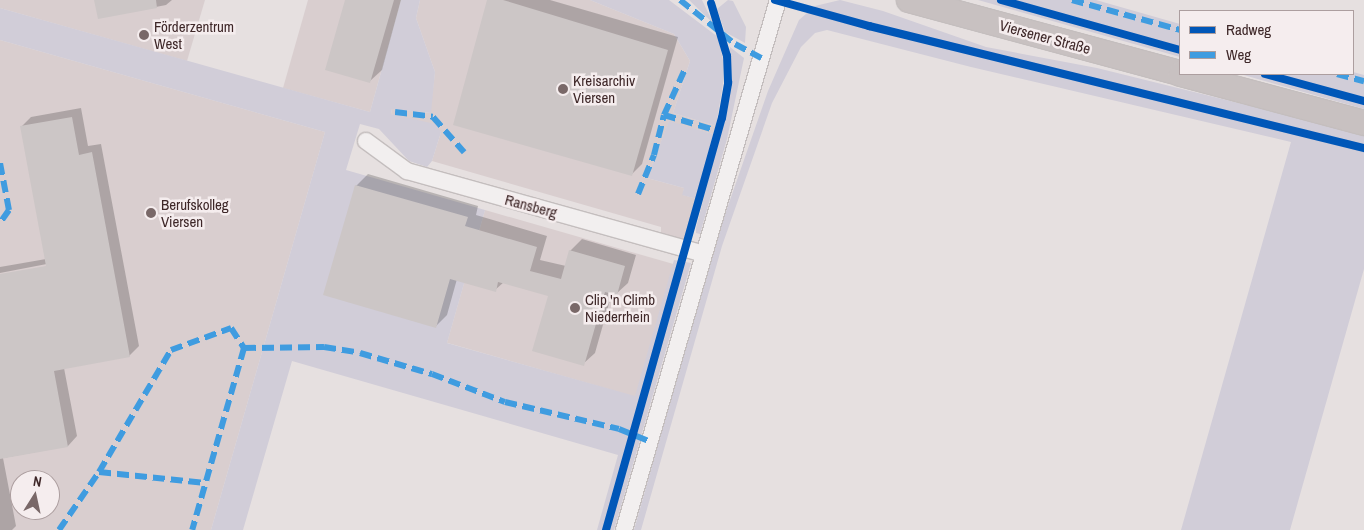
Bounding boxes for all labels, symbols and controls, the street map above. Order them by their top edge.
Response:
legend [1179,10,1354,75]
street label: Viersener Straße [998,16,1092,58]
place label: Förderzentrum West [154,17,234,52]
text: Radweg [1226,19,1271,40]
marker: Förderzentrum West [138,29,150,41]
text: Weg [1226,44,1251,65]
place label: Kreisarchiv Viersen [573,71,635,106]
marker: Kreisarchiv Viersen [557,83,569,95]
street label: Ransberg [503,190,559,222]
place label: Berufskolleg Viersen [161,195,229,230]
marker: Berufskolleg Viersen [145,207,157,219]
place label: Clip 'n Climb Niederrhein [585,290,655,325]
marker: Clip 'n Climb Niederrhein [569,302,581,314]
north arrow [10,470,60,520]
text: N [32,472,43,491]

